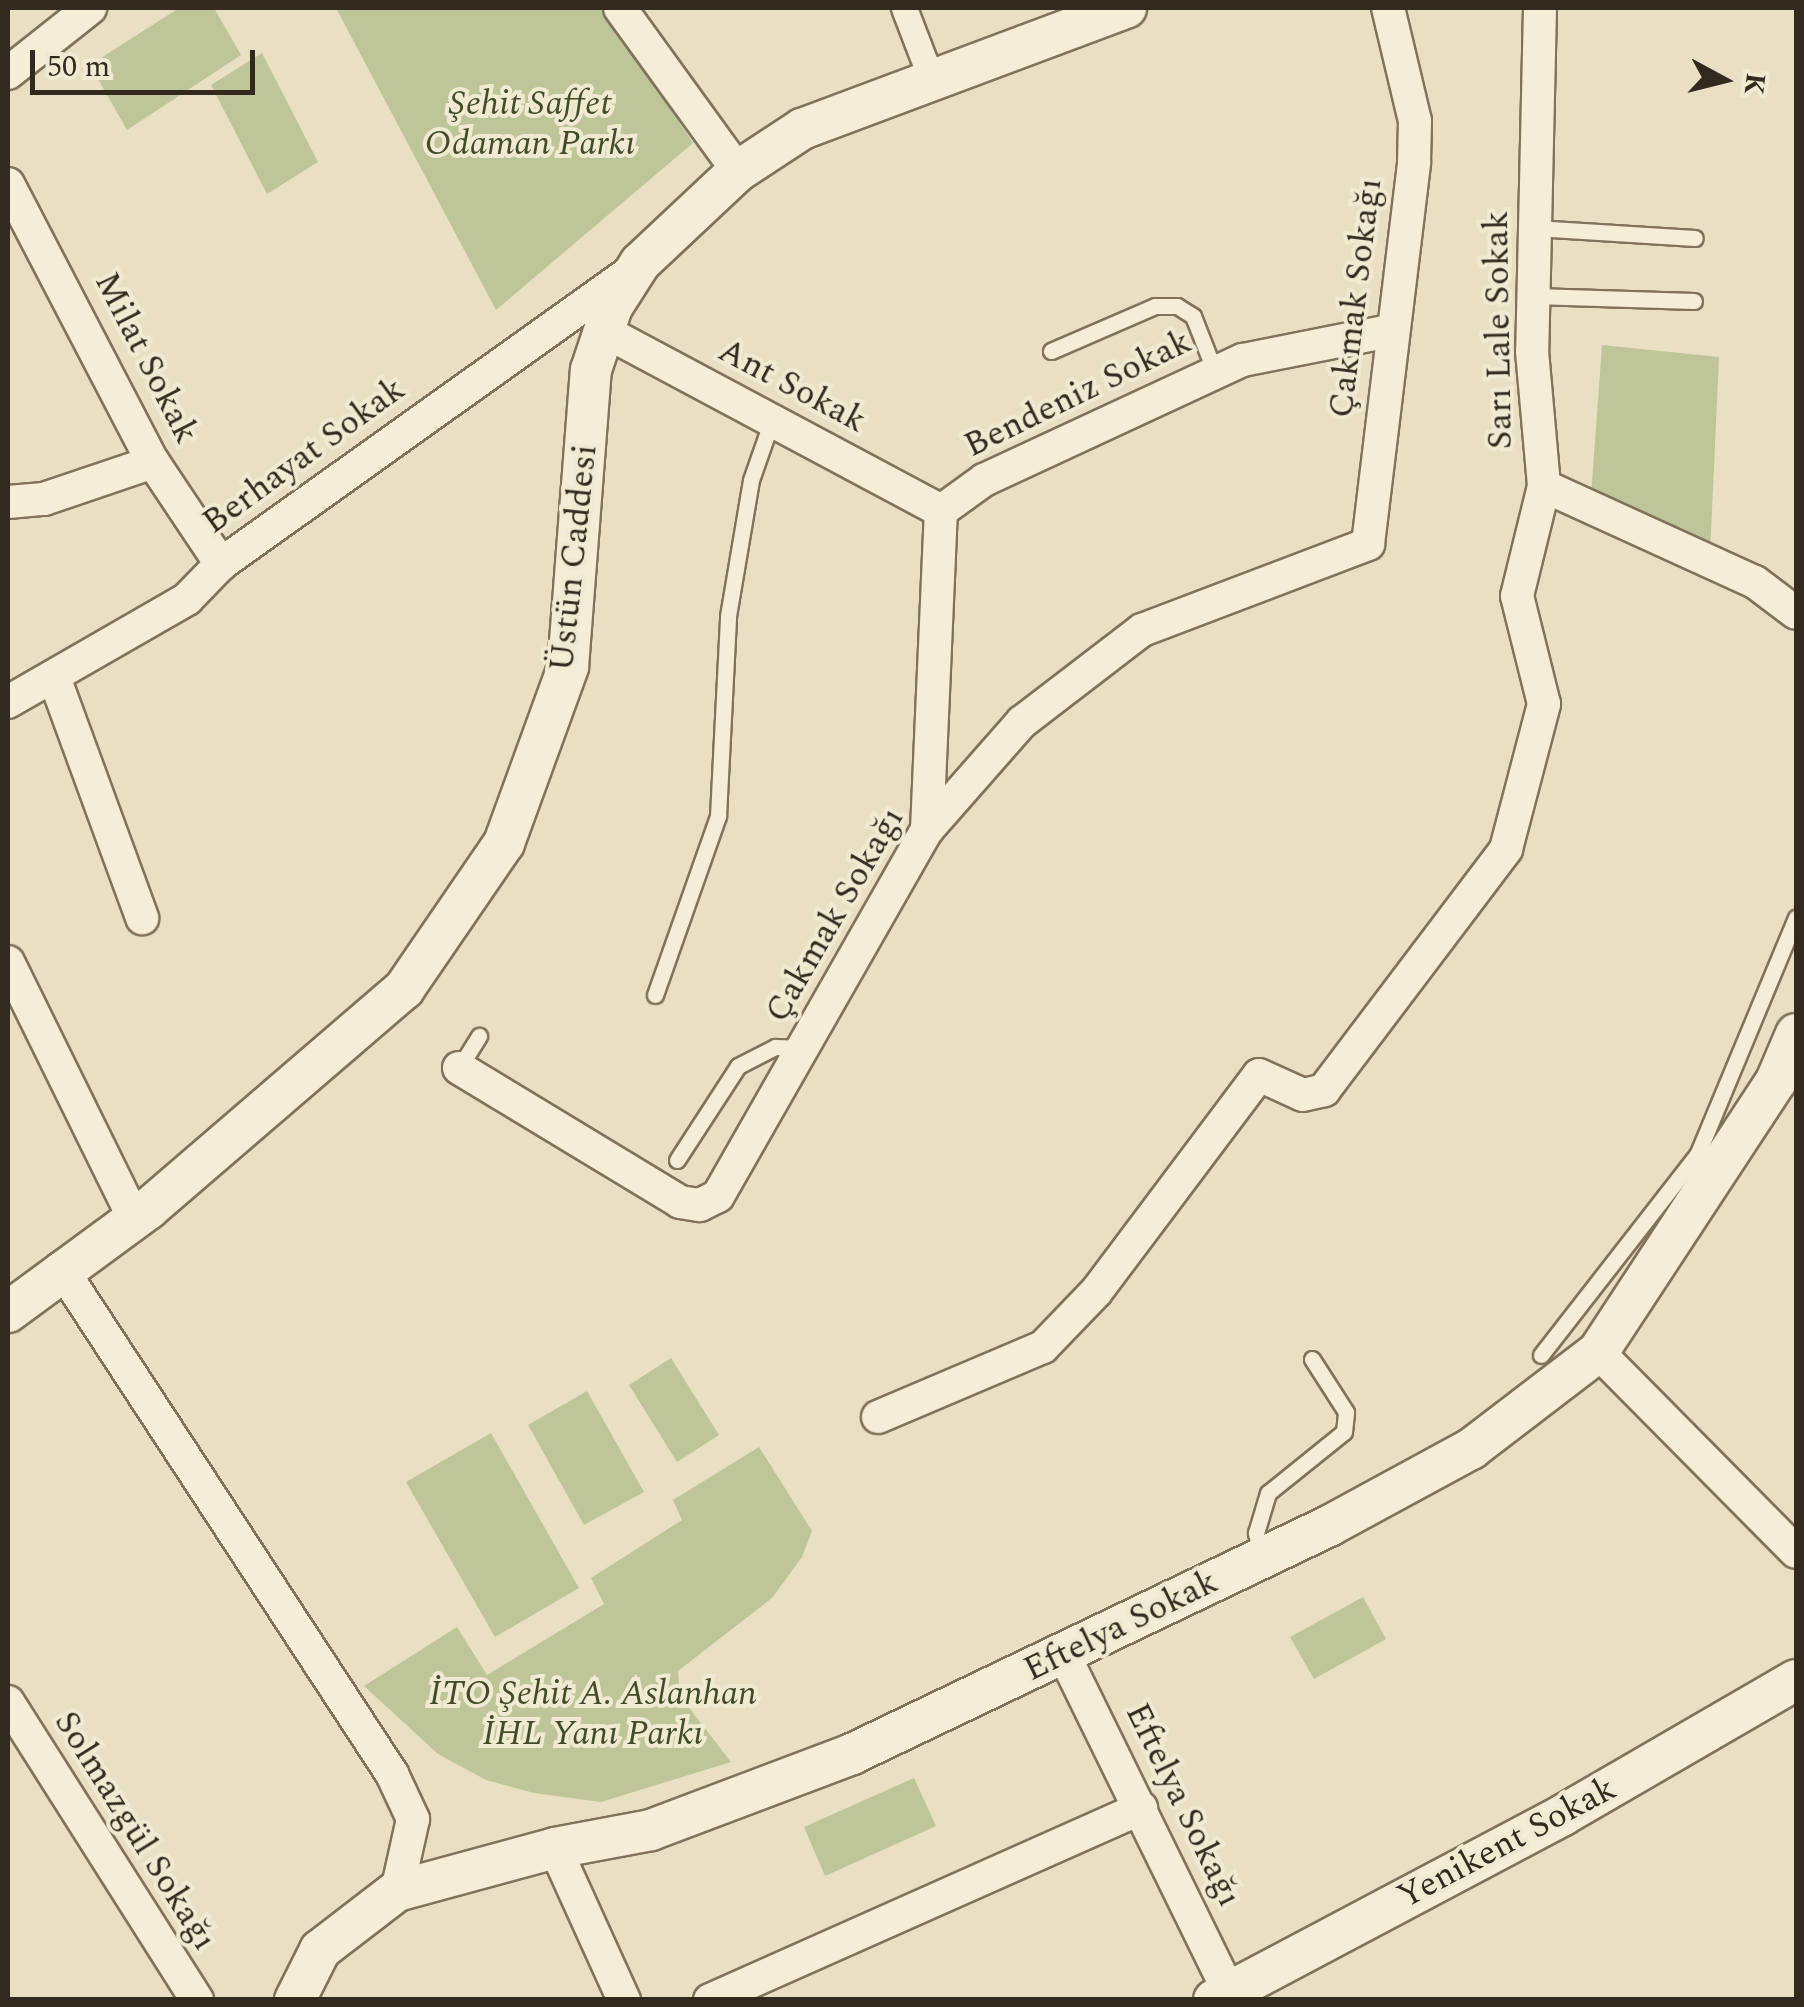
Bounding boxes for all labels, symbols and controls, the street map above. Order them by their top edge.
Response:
scale bar [35,30,260,92]
north arrow [1674,30,1774,130]
text: 50 m [47,44,110,90]
text: K [1732,70,1777,97]
park label: Şehit Saffet Odaman Parkı [425,83,635,165]
street label: Çakmak Sokağı [1320,176,1392,420]
street label: Sarı Lale Sokak [1476,210,1522,450]
street label: Milat Sokak [85,265,207,451]
street label: Bendeniz Sokak [958,321,1198,467]
street label: Ant Sokak [711,330,873,442]
street label: Berhayat Sokak [195,368,413,544]
street label: Üstün Caddesi [541,442,607,674]
street label: Çakmak Sokağı [757,800,913,1030]
street label: Eftelya Sokak [1017,1561,1225,1691]
park label: İTO Şehit A. Aslanhan İHL Yanı Parkı [429,1673,757,1755]
street label: Eftelya Sokağı [1116,1696,1250,1914]
street label: Solmazgül Sokağı [45,1704,225,1958]
street label: Yenikent Sokak [1390,1768,1624,1918]

